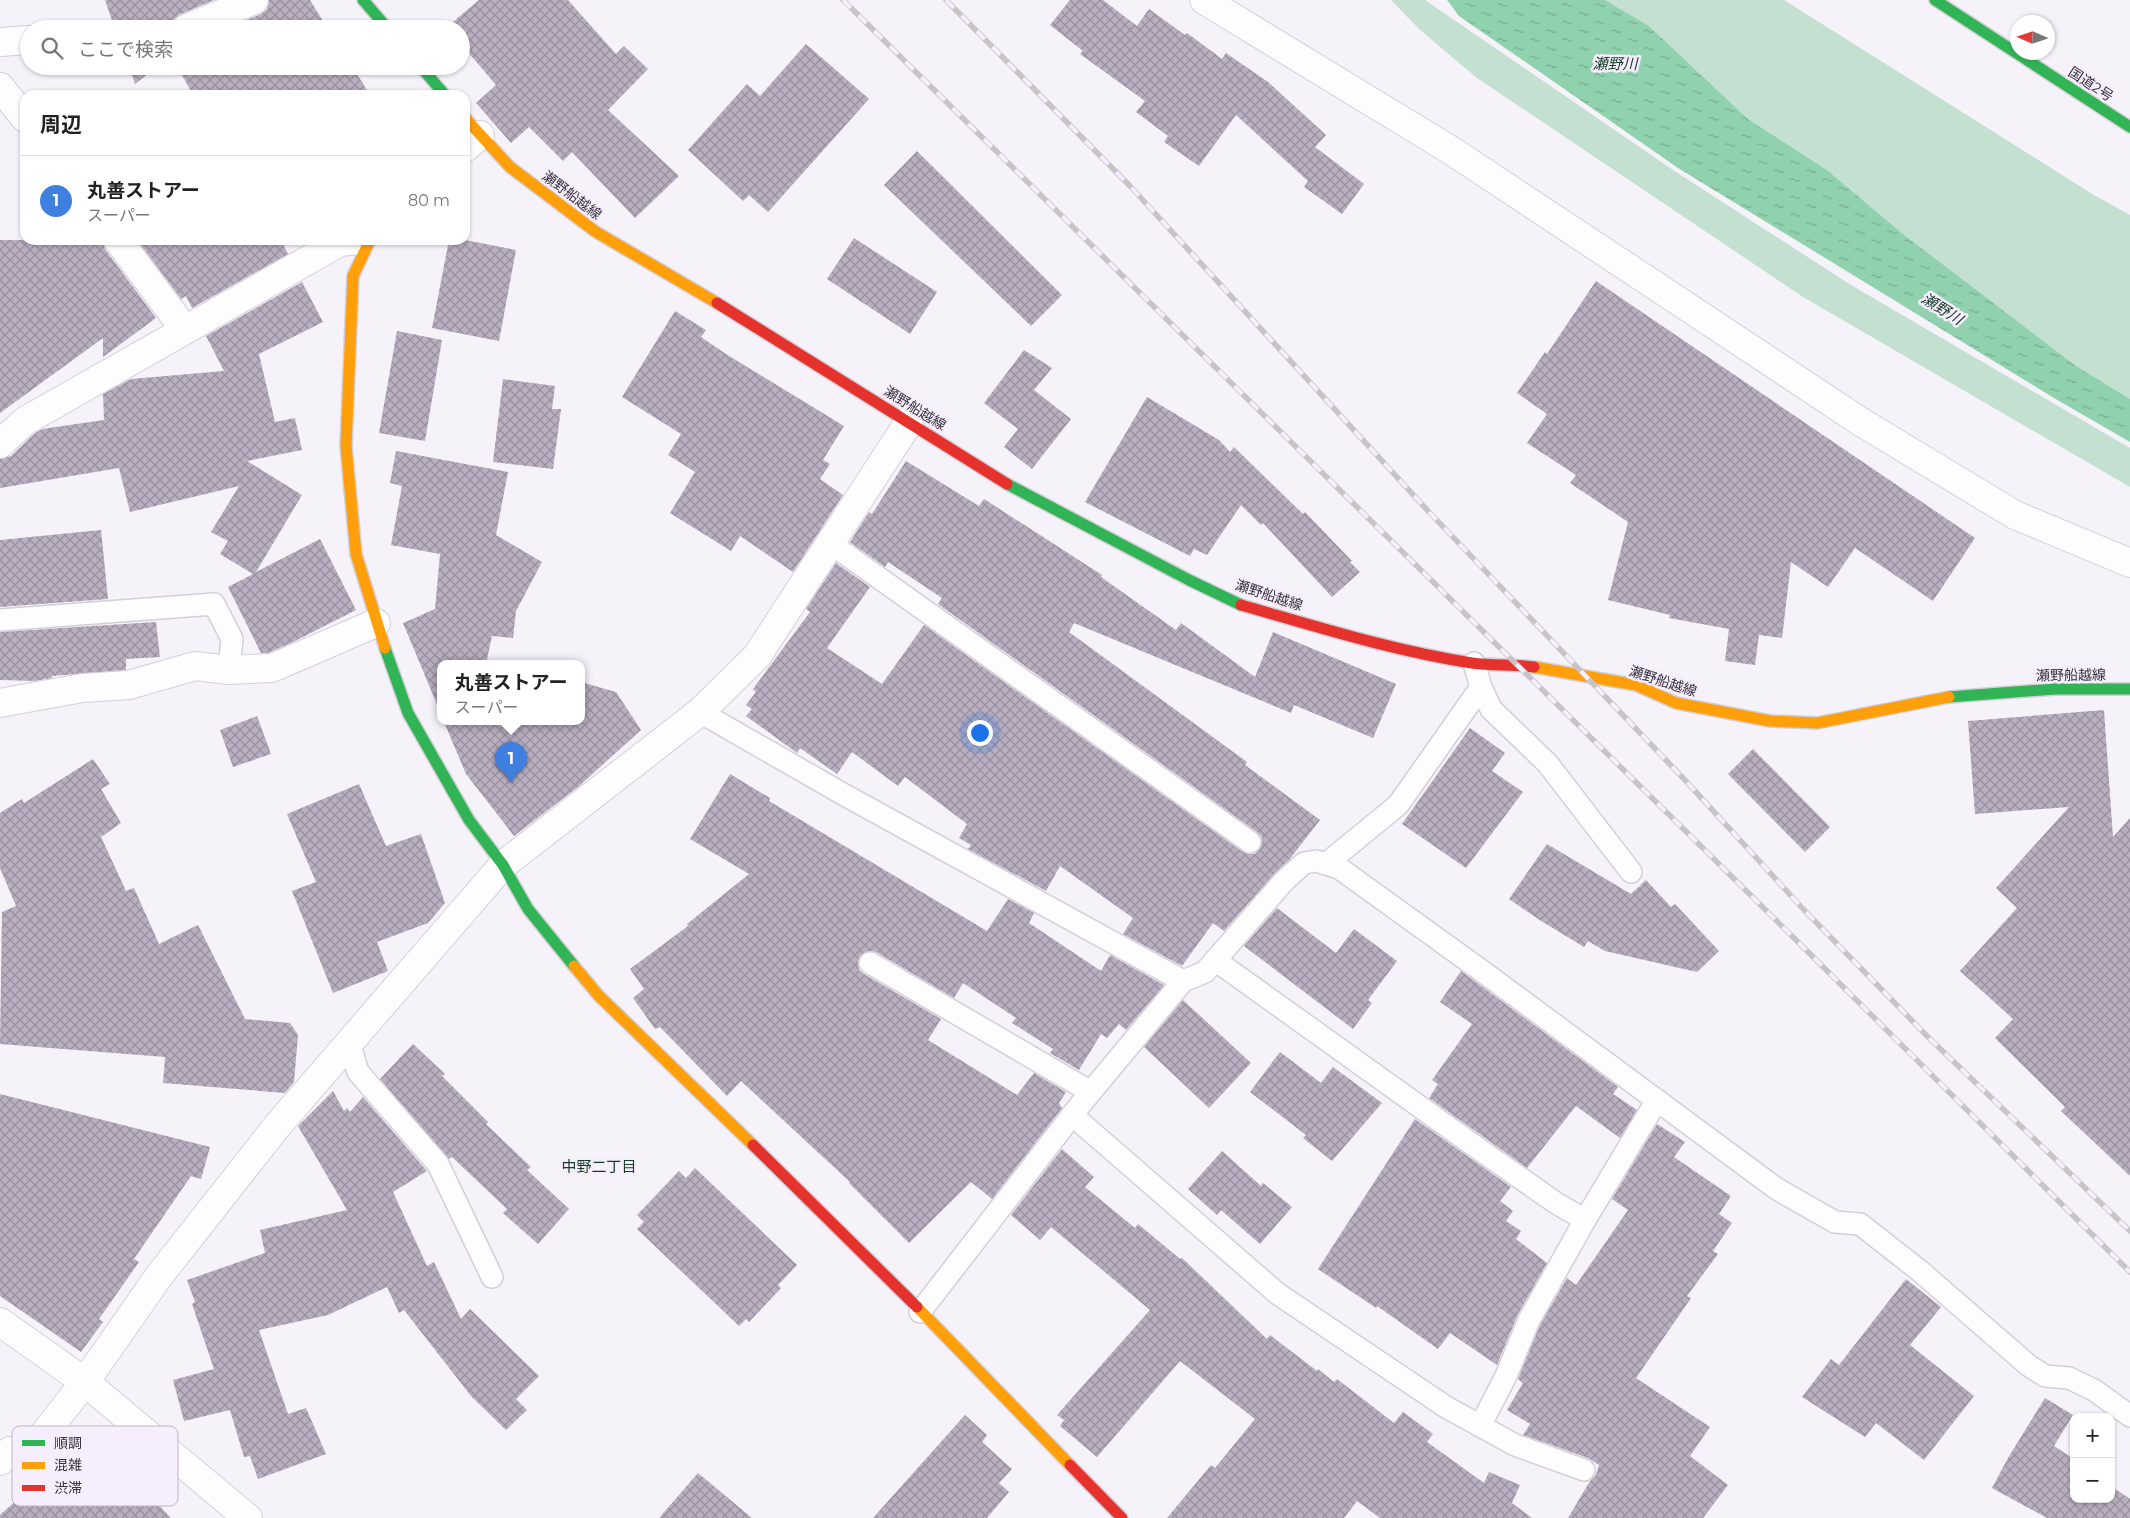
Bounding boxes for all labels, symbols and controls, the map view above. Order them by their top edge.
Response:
north arrow [2010,15,2055,60]
search box [20,20,470,75]
icon: search [38,34,66,62]
text: ここで検索 [78,38,173,61]
water label: 瀬野川 [1592,54,1639,73]
street label: 国道2号 [2065,63,2117,105]
text: 周辺 [40,112,82,137]
street label: 瀬野船越線 [539,167,605,223]
text: 丸善ストアー [87,179,200,202]
text: 1 [53,191,59,210]
text: 80 m [408,191,450,210]
text: スーパー [87,206,151,225]
water label: 瀬野川 [1918,289,1968,330]
street label: 瀬野船越線 [881,382,949,434]
street label: 瀬野船越線 [1233,576,1305,614]
popup [437,660,585,725]
street label: 瀬野船越線 [1627,662,1699,700]
street label: 瀬野船越線 [2036,665,2106,685]
text: 丸善ストアー [455,671,567,694]
text: スーパー [455,698,518,717]
your location [967,720,993,746]
pin: 1 [495,742,527,783]
district label: 中野二丁目 [561,1157,637,1176]
map controls [2070,1413,2115,1503]
button: + [2070,1413,2115,1458]
legend [12,1426,178,1506]
text: 順調 [54,1434,82,1452]
text: 混雑 [54,1456,82,1474]
button: − [2070,1458,2115,1503]
text: 渋滞 [54,1479,82,1497]

